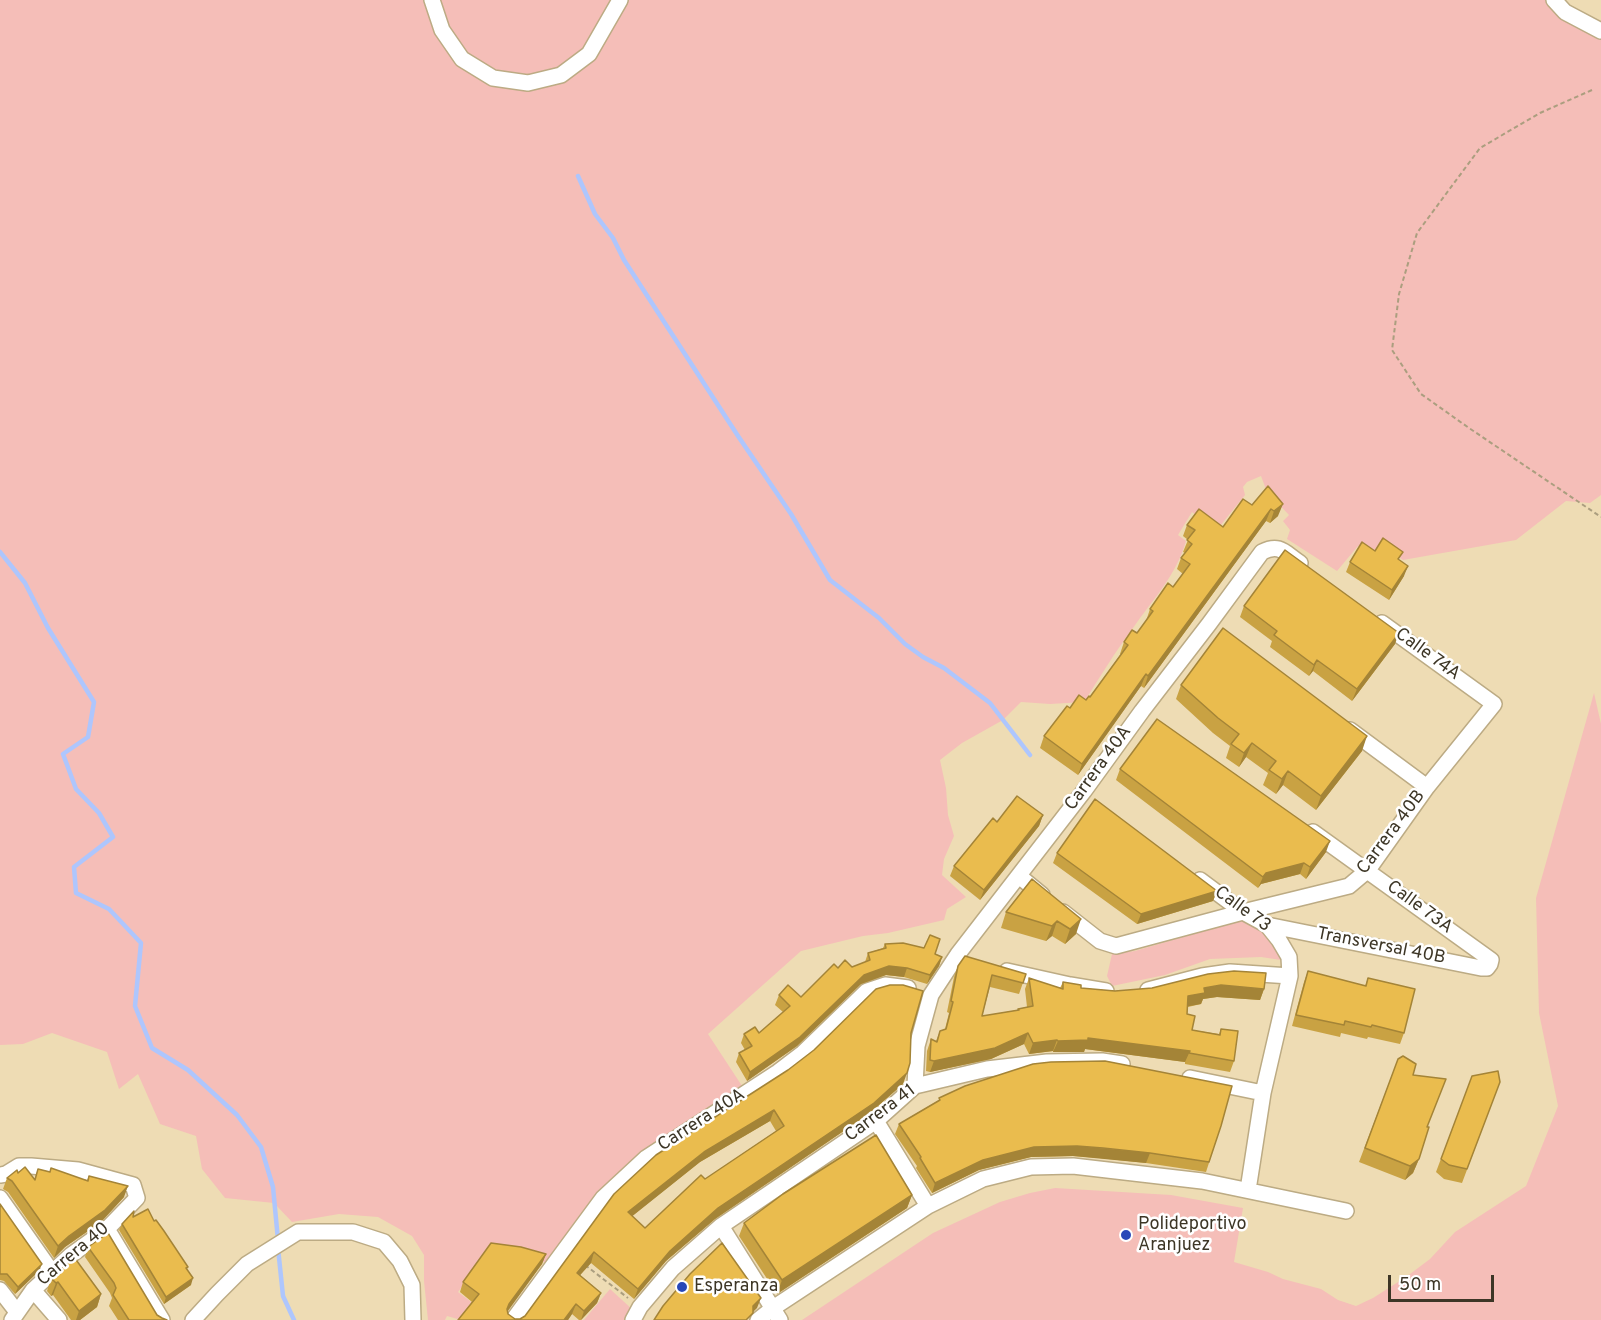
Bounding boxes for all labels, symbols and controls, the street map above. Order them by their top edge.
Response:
street label: Calle 74A [1390,624,1464,686]
street label: Carrera 40A [1061,722,1137,816]
street label: Carrera 40B [1353,787,1431,879]
street label: Calle 73A [1382,877,1456,939]
street label: Calle 73 [1210,882,1274,938]
street label: Transversal 40B [1315,924,1447,970]
street label: Carrera 41 [841,1080,921,1148]
street label: Carrera 40A [654,1085,750,1157]
place label: Polideportivo Aranjuez [1138,1214,1247,1256]
street label: Carrera 40 [33,1219,115,1291]
marker: Polideportivo Aranjuez [1119,1228,1133,1242]
scale bar [1391,1263,1498,1301]
text: 50 m [1399,1274,1441,1297]
place label: Esperanza [694,1276,778,1298]
marker: Esperanza [675,1280,689,1294]

